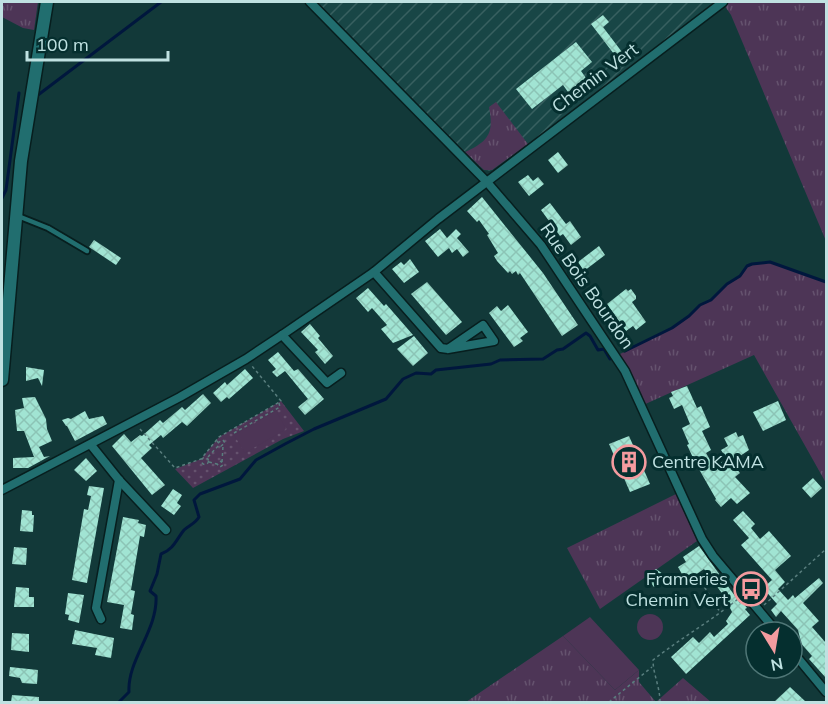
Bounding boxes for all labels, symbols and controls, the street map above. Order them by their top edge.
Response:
scale bar [27,24,168,62]
text: 100 m [36,33,89,56]
street label: Chemin Vert [547,38,643,118]
street label: Rue Bois Bourdon [535,218,639,353]
building icon: Centre KAMA [611,444,647,480]
place label: Centre KAMA [652,450,764,473]
place label: Frameries Chemin Vert [625,567,728,611]
bus stop icon: Frameries Chemin Vert [733,571,769,607]
north arrow [744,620,804,680]
text: N [769,654,785,676]

